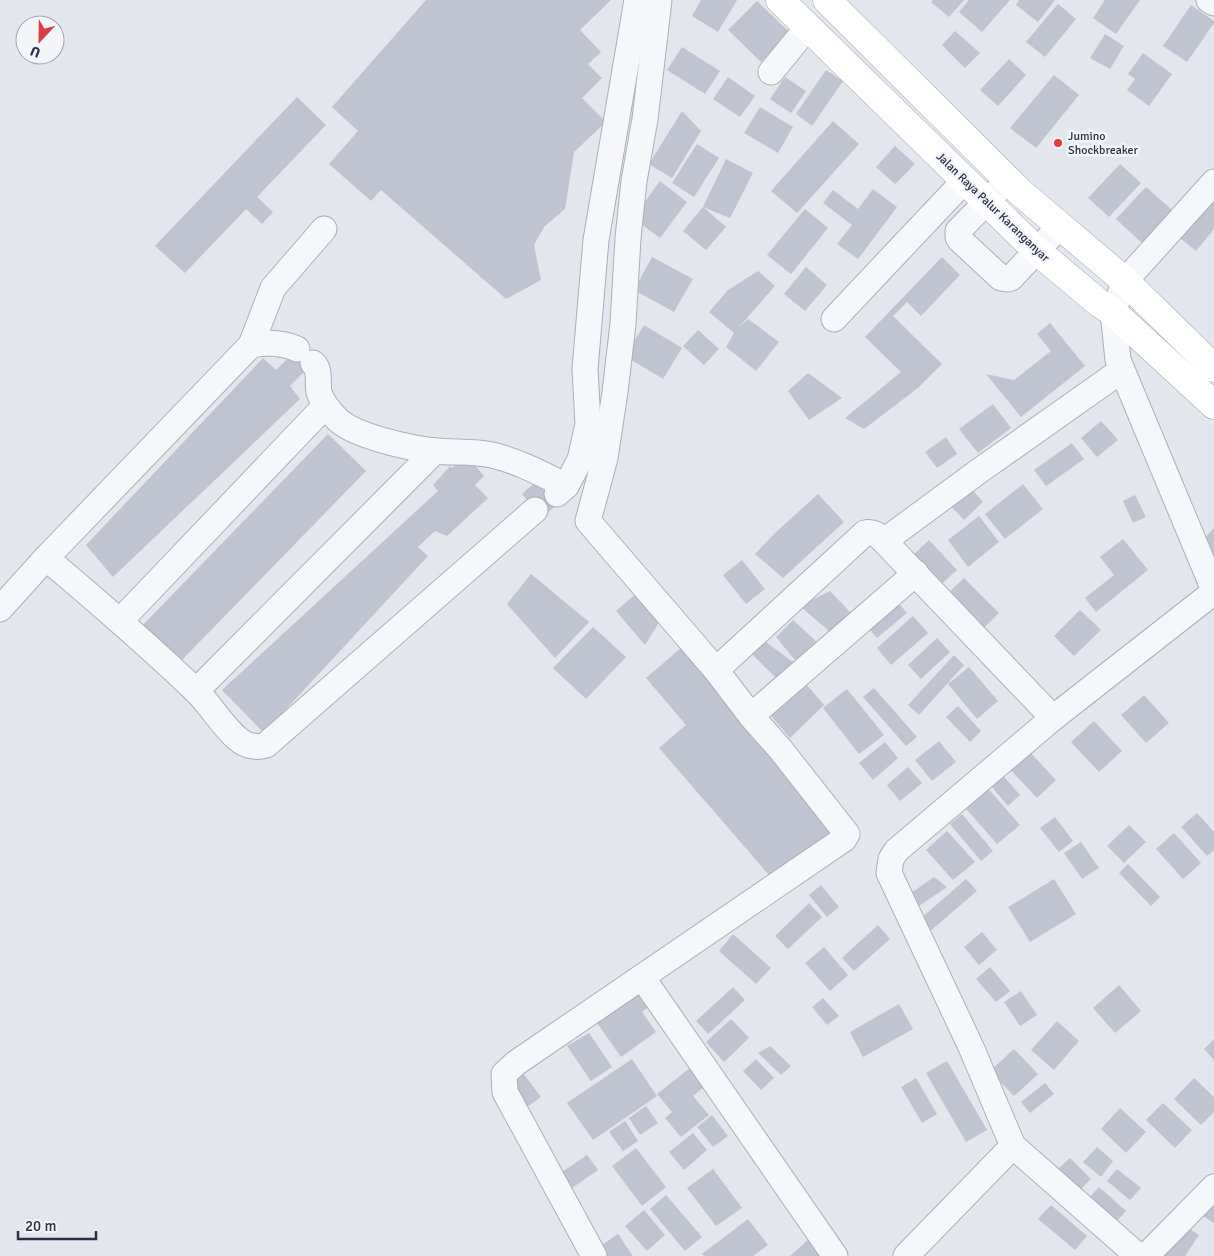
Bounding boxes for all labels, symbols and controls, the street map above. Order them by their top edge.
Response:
north arrow [15,15,65,65]
text: U [28,42,43,61]
place label: Jumino Shockbreaker [1068,129,1139,158]
marker: Jumino Shockbreaker [1052,137,1064,149]
street label: Jalan Raya Palur Karanganyar [933,149,1053,266]
scale bar [18,1208,95,1240]
text: 20 m [25,1217,56,1235]

